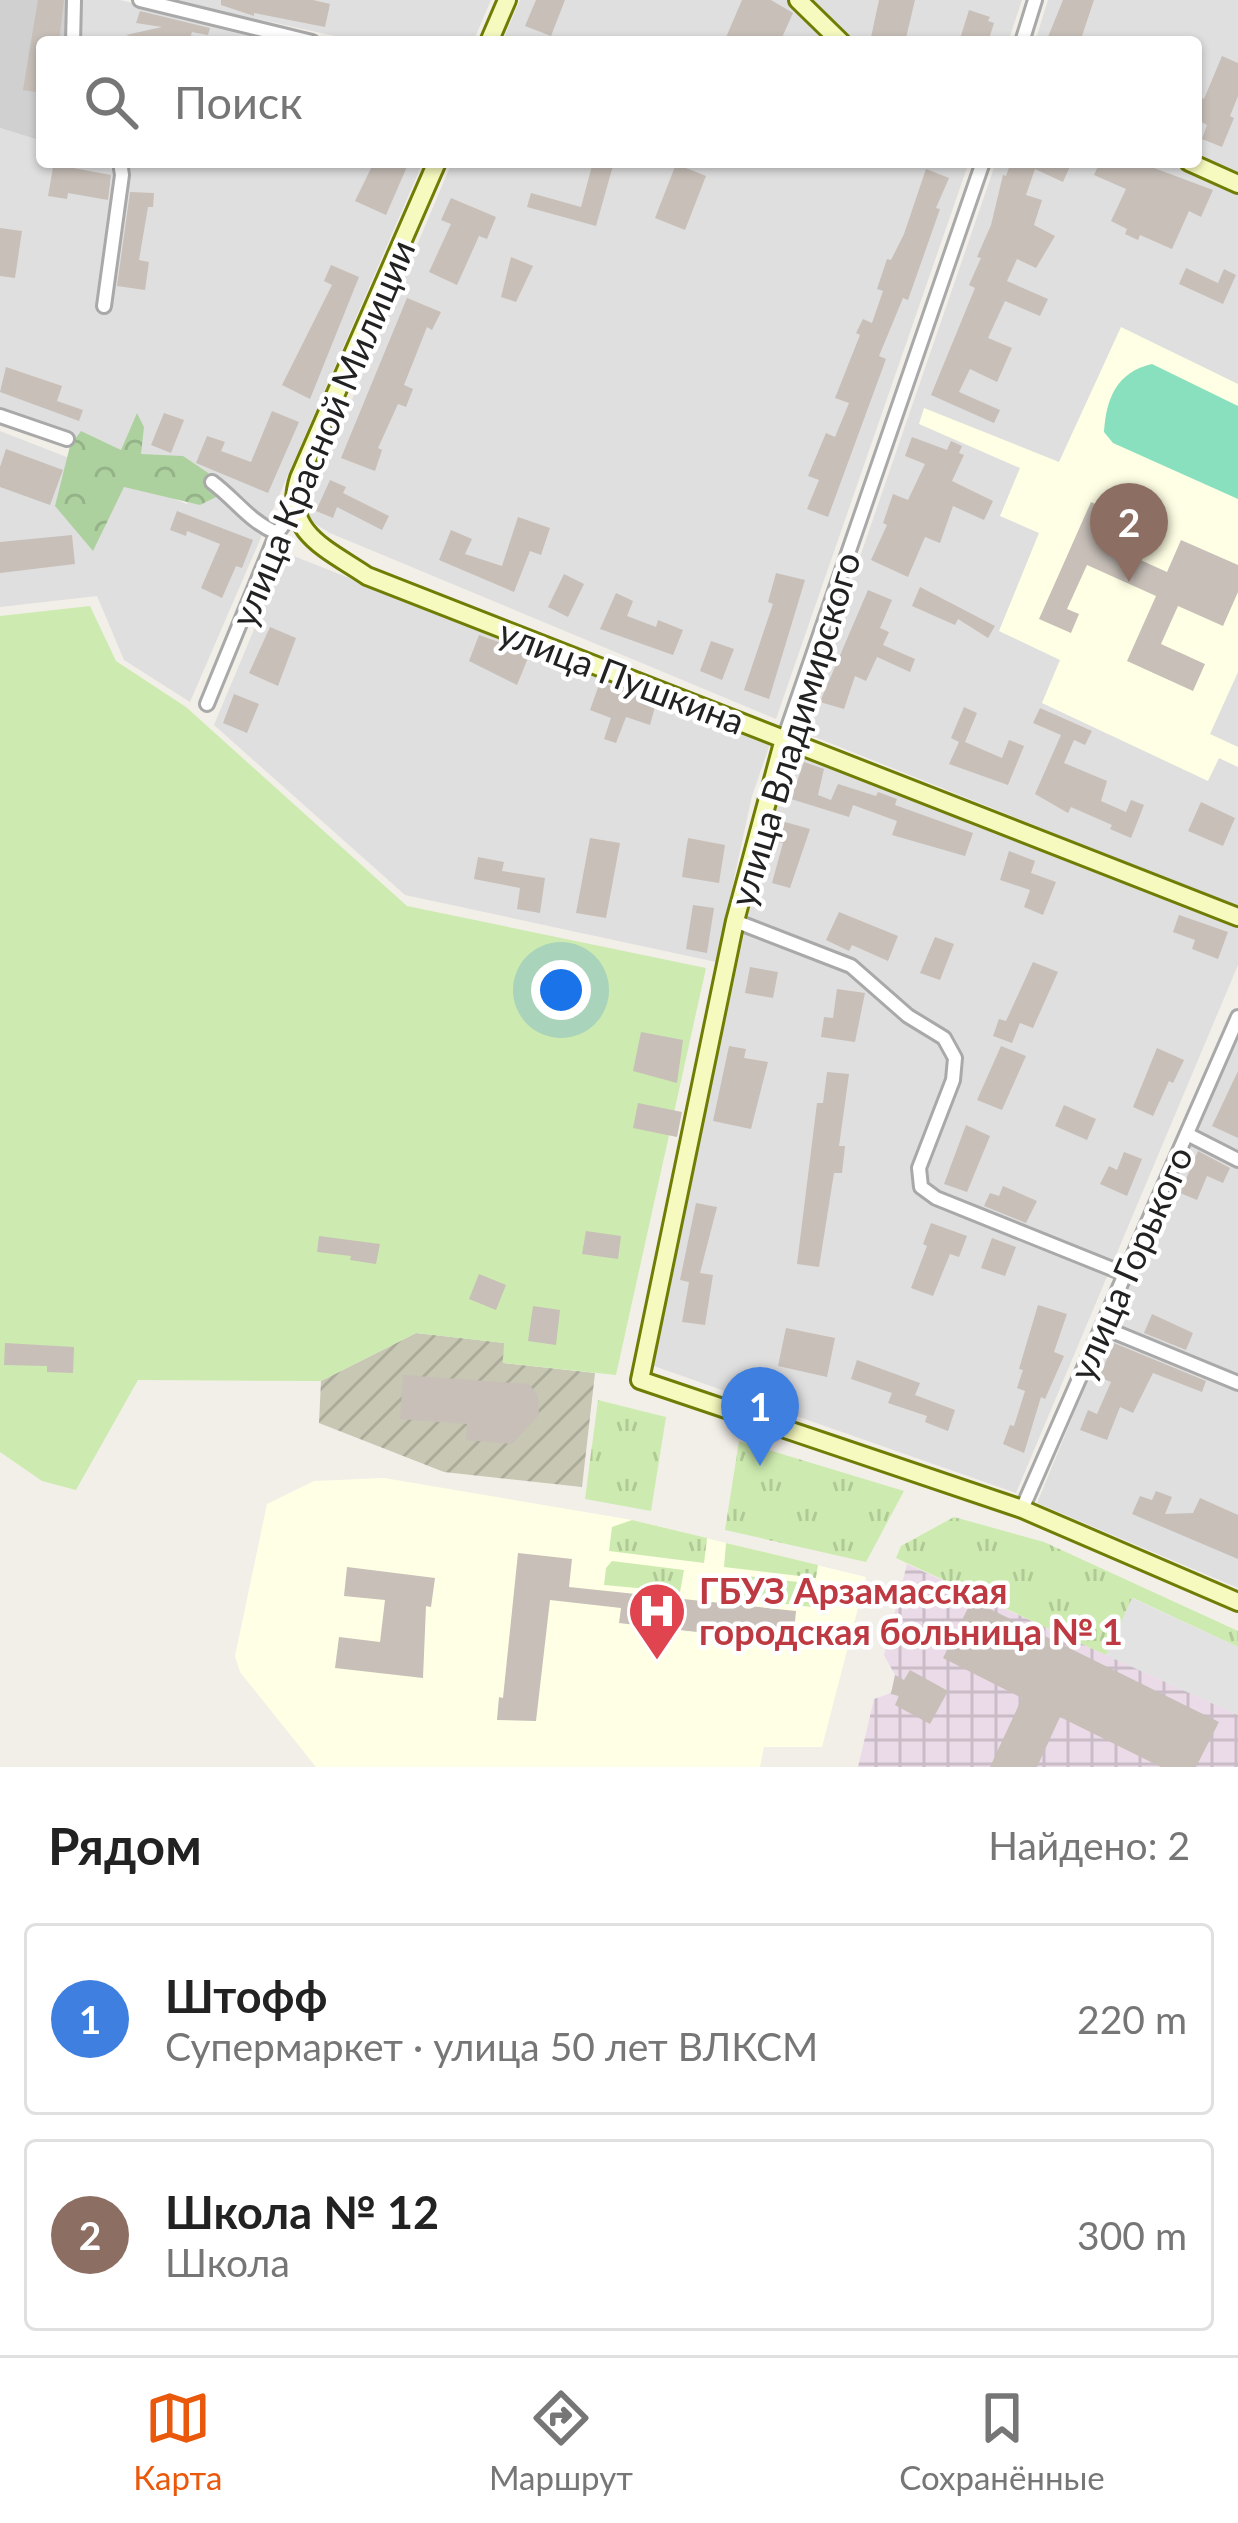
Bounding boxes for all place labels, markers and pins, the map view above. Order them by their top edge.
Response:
pin: 2 [1090,483,1168,582]
pin: 1 [721,1367,799,1466]
place label: ГБУЗ Арзамасская городская больница № 1 [699,1568,1123,1653]
hospital icon: ГБУЗ Арзамасская городская больница № 1 [626,1580,688,1662]

